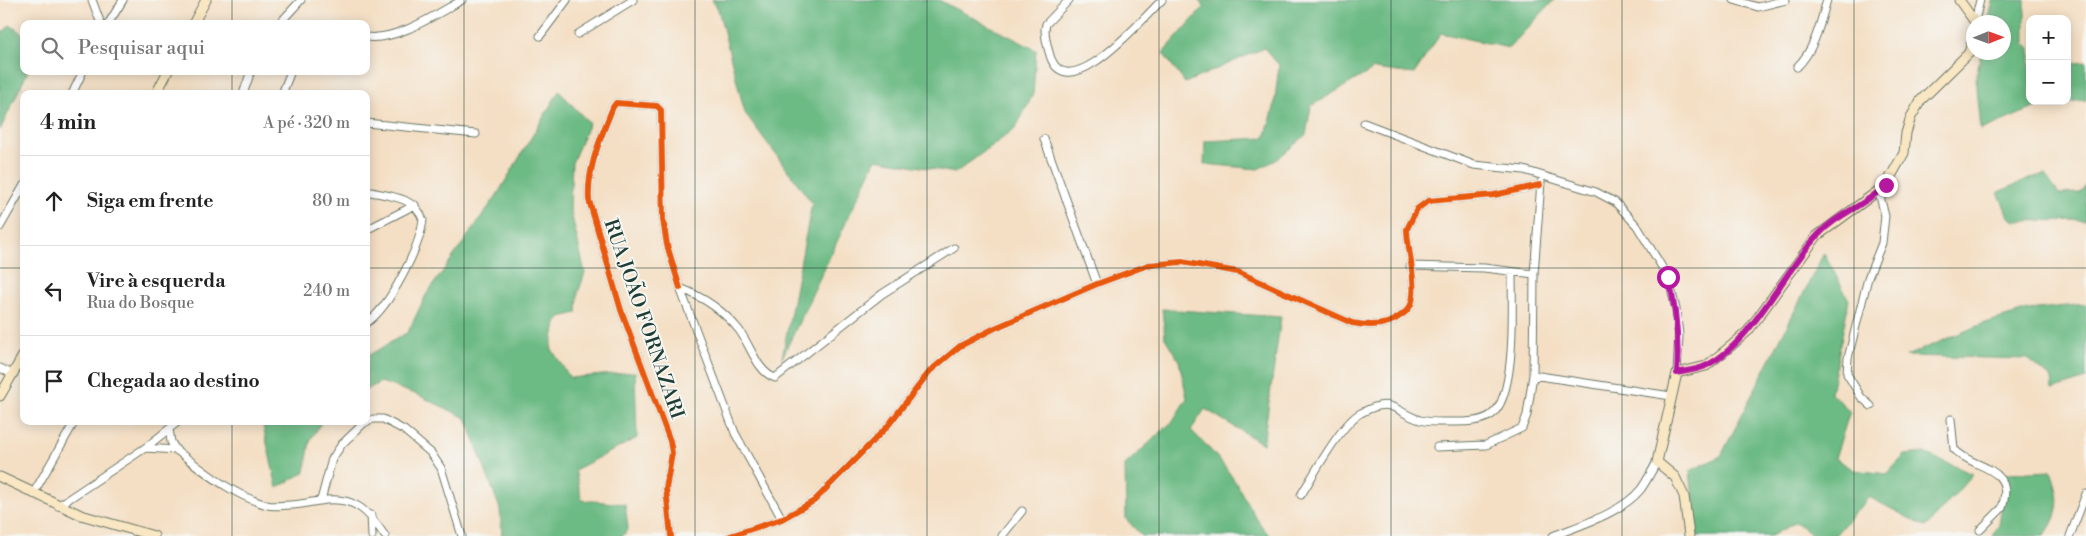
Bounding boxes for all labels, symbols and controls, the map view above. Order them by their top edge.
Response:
north arrow [1966,15,2011,60]
map controls [2026,15,2071,105]
button: + [2026,15,2071,60]
search box [20,20,370,75]
icon: search [38,34,66,62]
text: Pesquisar aqui [78,36,205,60]
button: − [2026,60,2071,105]
text: 4 min [40,110,96,136]
text: A pé · 320 m [263,113,350,133]
route end [1875,174,1898,197]
icon: ahead [40,187,68,215]
text: Siga em frente [87,189,214,213]
text: 80 m [312,191,350,211]
street label: RUA JOÃO FORNAZARI [599,215,691,422]
route start [1657,266,1680,289]
text: Vire à esquerda [87,269,226,293]
icon: left [40,277,68,305]
text: 240 m [303,281,350,301]
text: Rua do Bosque [87,293,194,313]
icon: arrive [40,367,68,395]
text: Chegada ao destino [87,369,260,393]

